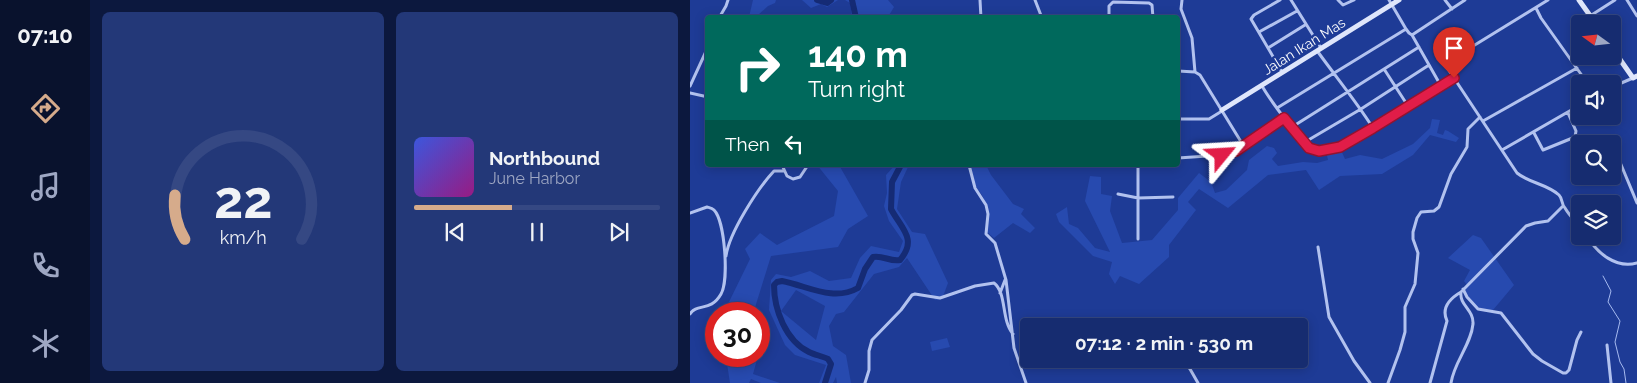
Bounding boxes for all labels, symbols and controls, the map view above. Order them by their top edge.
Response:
street label: Jalan Ikan Mas [1260,14,1348,78]
north arrow [1571,15,1621,65]
map controls [1571,15,1621,245]
text: 07:10 [17,22,73,48]
pin [1433,27,1475,78]
text: 140 m [808,34,908,75]
icon: arrive [1440,34,1468,62]
icon: right [725,35,790,100]
button: sound [1571,75,1621,125]
text: Turn right [808,76,905,102]
icon: directions [28,91,63,126]
position arrow [1195,128,1247,180]
icon: left [780,130,808,158]
text: Then [725,133,770,155]
button: search [1571,135,1621,185]
text: Northbound [489,147,600,169]
icon: music [28,169,63,204]
text: 22 [214,169,272,230]
text: June Harbor [489,169,580,188]
button: layers [1571,195,1621,245]
icon: previous [441,218,469,246]
icon: pause [523,218,551,246]
icon: next [605,218,633,246]
text: km/h [219,227,267,248]
icon: phone [28,248,63,283]
speed limit sign: 30 [705,302,770,367]
icon: climate [28,326,63,361]
text: 07:12 · 2 min · 530 m [1075,332,1253,354]

